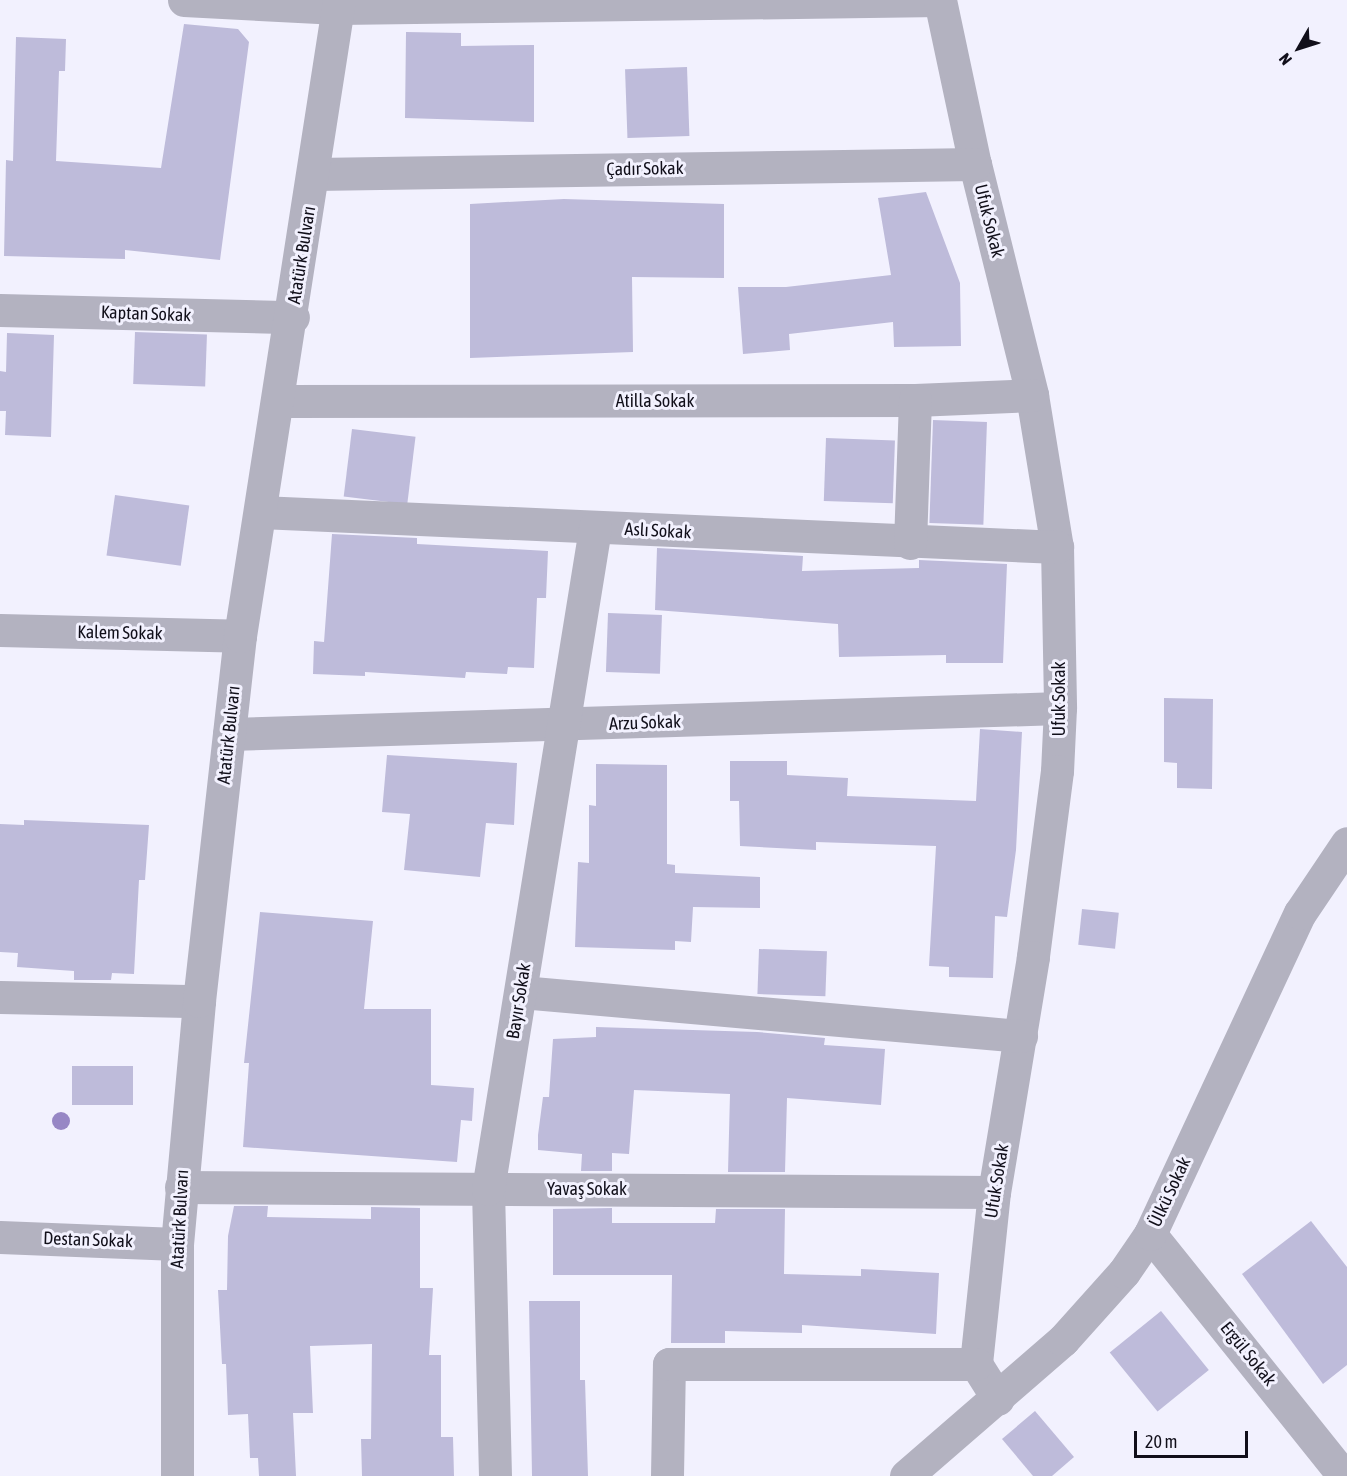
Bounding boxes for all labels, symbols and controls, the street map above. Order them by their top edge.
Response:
north arrow [1269,18,1329,78]
text: N [1275,50,1295,69]
street label: Çadır Sokak [606,158,684,180]
street label: Ufuk Sokak [969,182,1009,260]
street label: Atatürk Bulvarı [284,205,320,305]
street label: Kaptan Sokak [100,302,192,326]
street label: Atilla Sokak [616,390,694,412]
street label: Aslı Sokak [624,518,692,544]
street label: Kalem Sokak [77,621,163,645]
street label: Ufuk Sokak [1048,662,1070,736]
street label: Atatürk Bulvarı [213,685,245,785]
street label: Arzu Sokak [609,711,681,735]
street label: Bayır Sokak [502,962,536,1040]
street label: Ufuk Sokak [980,1142,1014,1220]
street label: Ülkü Sokak [1144,1154,1196,1230]
street label: Atatürk Bulvarı [167,1169,193,1269]
street label: Yavaş Sokak [547,1178,627,1200]
street label: Destan Sokak [43,1228,133,1252]
street label: Ergül Sokak [1216,1318,1280,1390]
scale bar [1137,1419,1251,1457]
text: 20 m [1145,1431,1177,1452]

